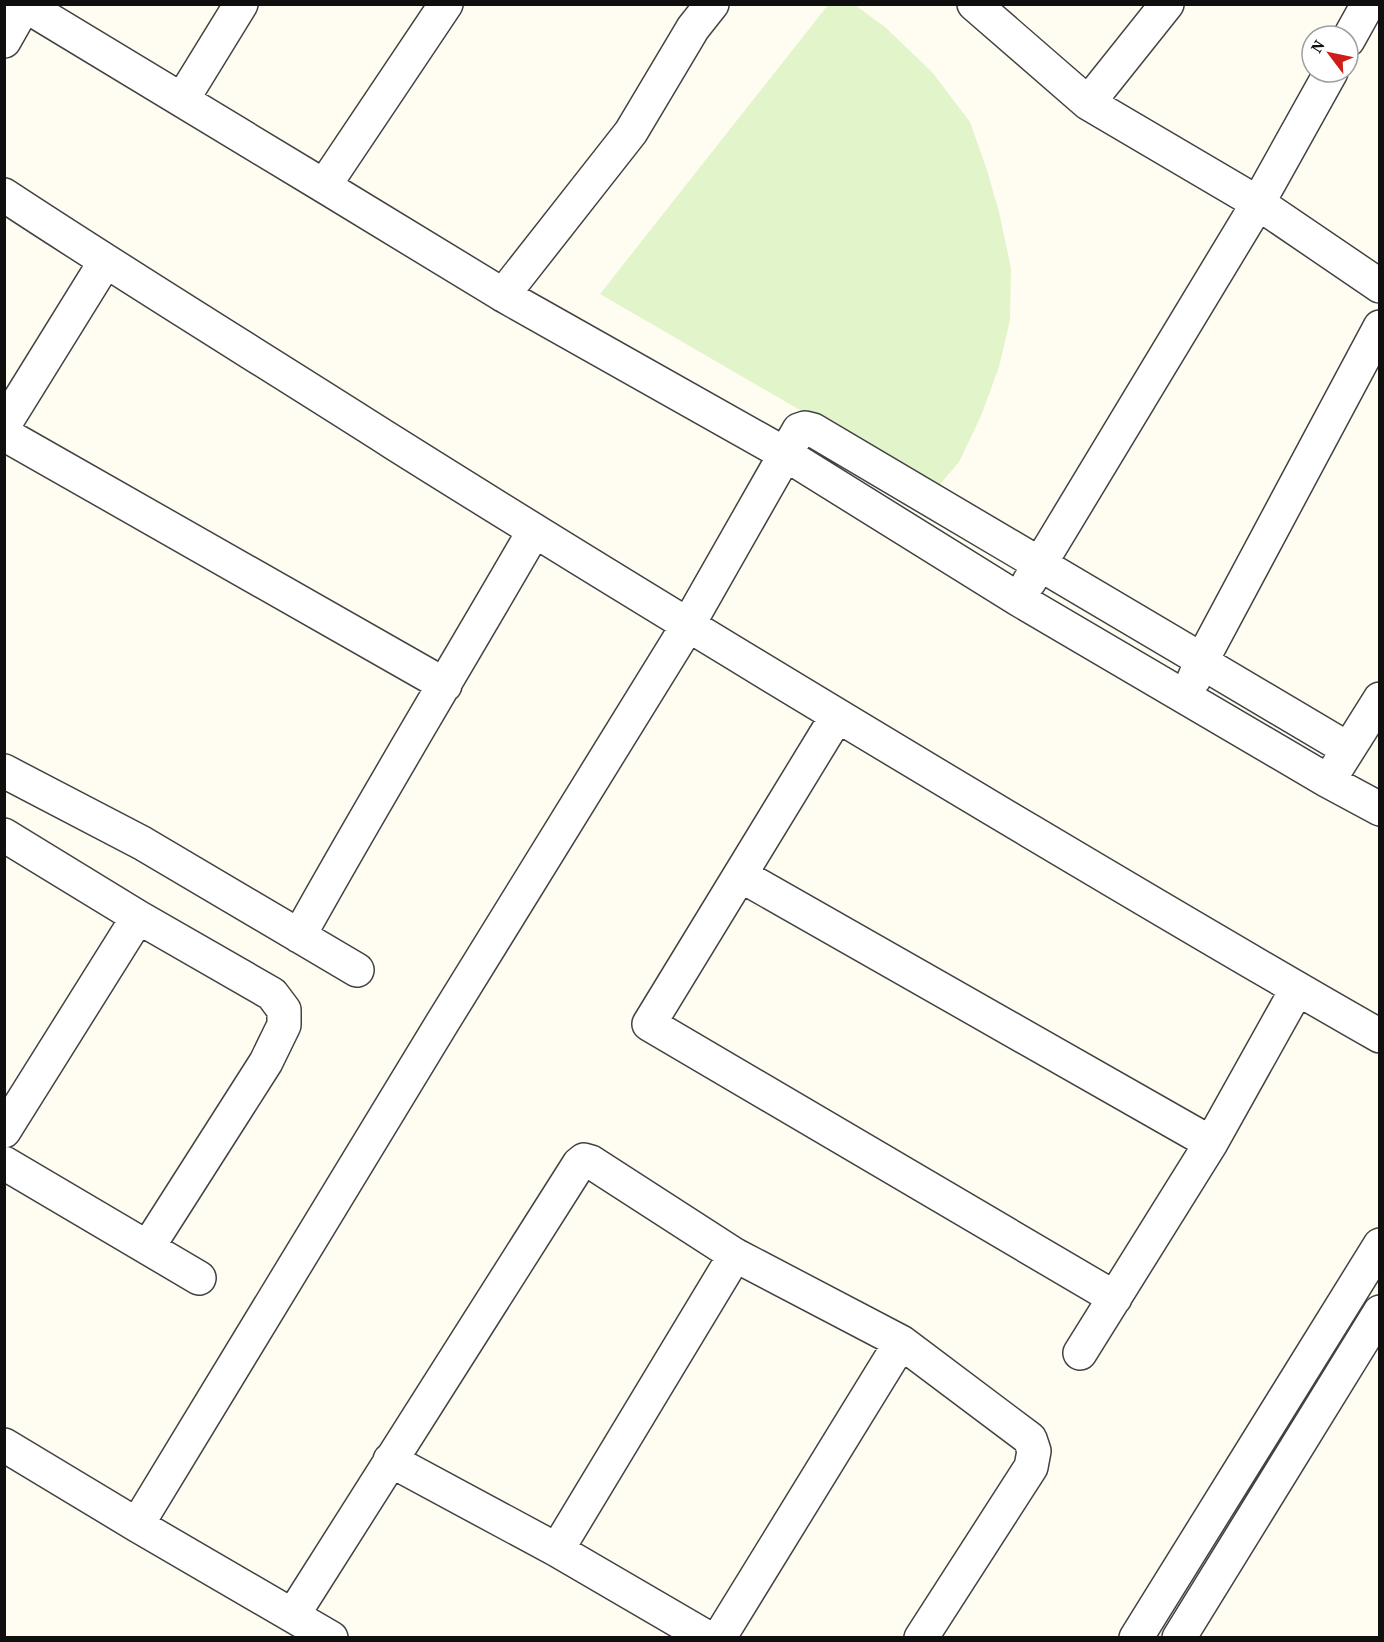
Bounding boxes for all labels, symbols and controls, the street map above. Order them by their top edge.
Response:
north arrow [1300,24,1360,84]
text: N [1305,35,1330,57]

